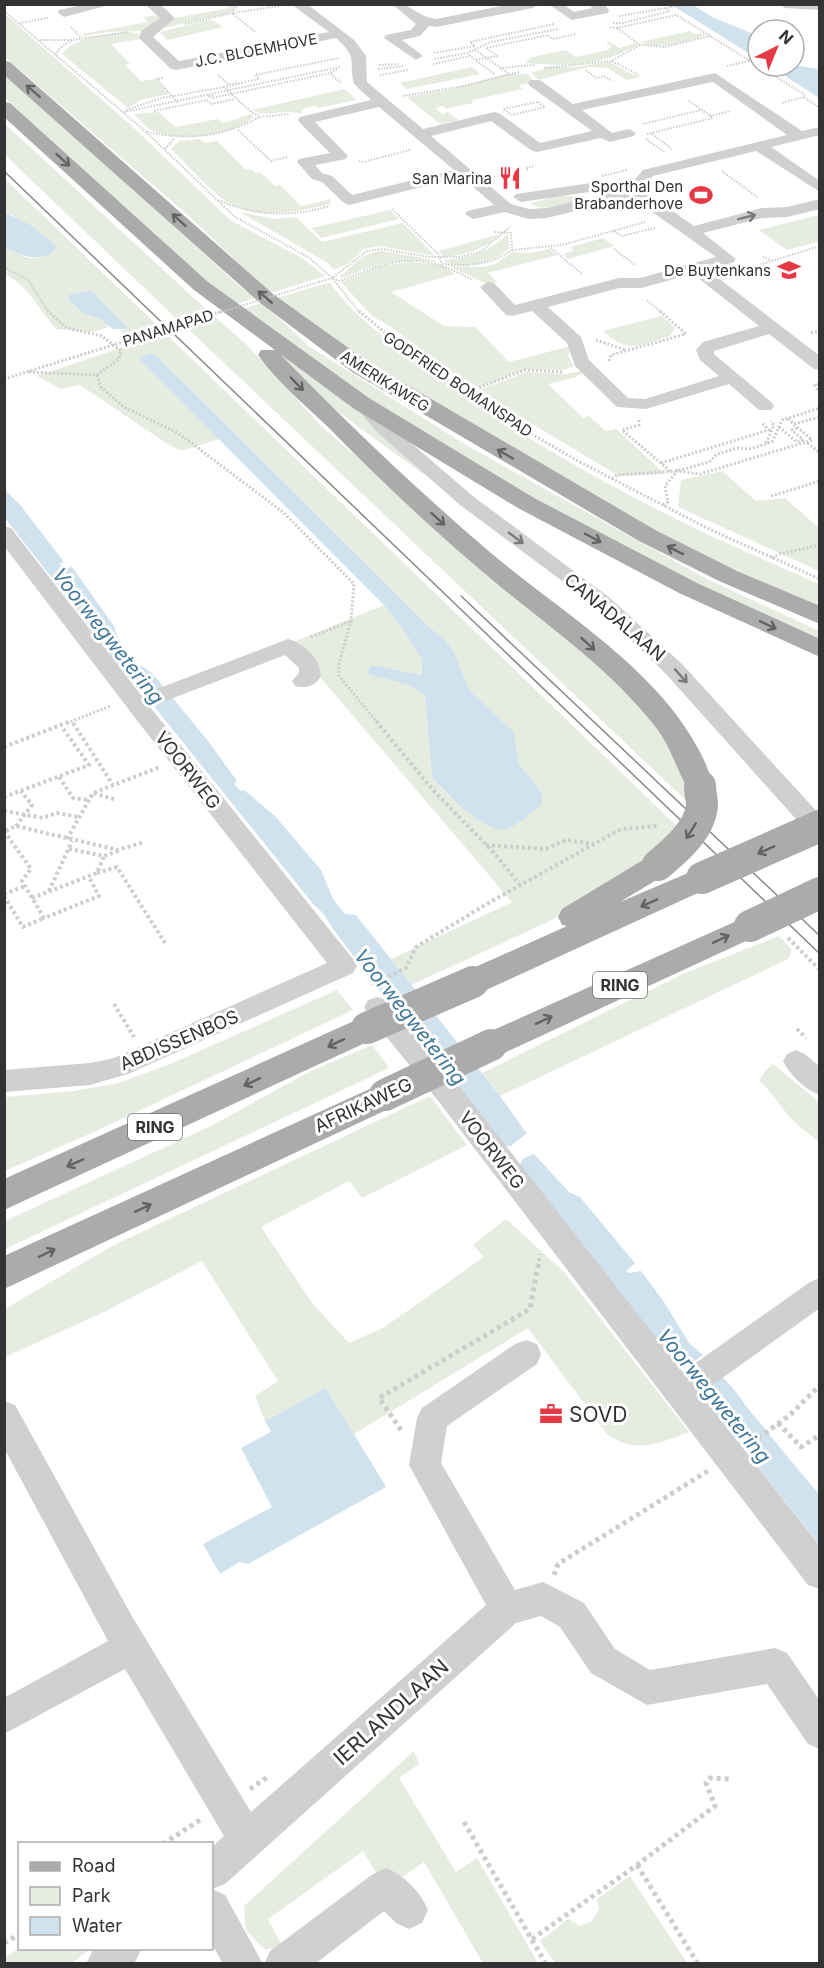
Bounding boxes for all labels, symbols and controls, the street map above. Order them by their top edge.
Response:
north arrow [746,18,806,78]
text: N [775,26,798,49]
street label: J.C. BLOEMHOVE [193,29,319,71]
one-way arrow [26,84,41,98]
one-way arrow [55,153,70,167]
restaurant icon: San Marina [497,165,523,191]
place label: San Marina [412,169,492,188]
place label: Sporthal Den Brabanderhove [574,177,683,213]
sports icon: Sporthal Den Brabanderhove [688,182,714,208]
one-way arrow [737,211,756,223]
one-way arrow [172,213,187,227]
school or university icon: De Buytenkans [776,257,802,283]
place label: De Buytenkans [664,261,771,280]
one-way arrow [257,290,273,303]
street label: PANAMAPAD [120,305,216,351]
street label: GODFRIED BOMANSPAD [380,327,536,441]
street label: AMERIKAWEG [337,346,433,416]
one-way arrow [290,377,305,392]
one-way arrow [497,448,514,460]
one-way arrow [431,512,446,526]
one-way arrow [507,532,523,545]
one-way arrow [584,532,601,544]
one-way arrow [667,544,684,556]
water label: Voorwegwetering [47,563,169,709]
street label: CANADALAAN [560,569,670,665]
one-way arrow [758,620,776,632]
one-way arrow [581,637,596,651]
one-way arrow [674,668,688,683]
street label: VOORWEG [151,727,225,813]
one-way arrow [684,822,696,839]
one-way arrow [757,845,776,856]
one-way arrow [640,897,658,909]
one-way arrow [712,933,730,944]
water label: Voorwegwetering [349,944,471,1090]
road number: RING [593,972,647,998]
street label: ABDISSENBOS [117,1006,241,1074]
one-way arrow [534,1014,552,1026]
one-way arrow [328,1037,346,1049]
street label: AFRIKAWEG [311,1073,415,1137]
one-way arrow [243,1078,261,1089]
street label: VOORWEG [455,1107,529,1193]
road number: RING [128,1114,182,1140]
one-way arrow [66,1158,84,1170]
one-way arrow [133,1201,151,1213]
one-way arrow [38,1247,56,1258]
water label: Voorwegwetering [652,1324,776,1468]
office icon: SOVD [538,1401,564,1427]
place label: SOVD [569,1402,627,1427]
street label: IERLANDLAAN [328,1654,454,1770]
legend [18,1842,213,1950]
text: Road [72,1855,115,1876]
text: Park [72,1885,111,1906]
text: Water [72,1915,122,1936]

